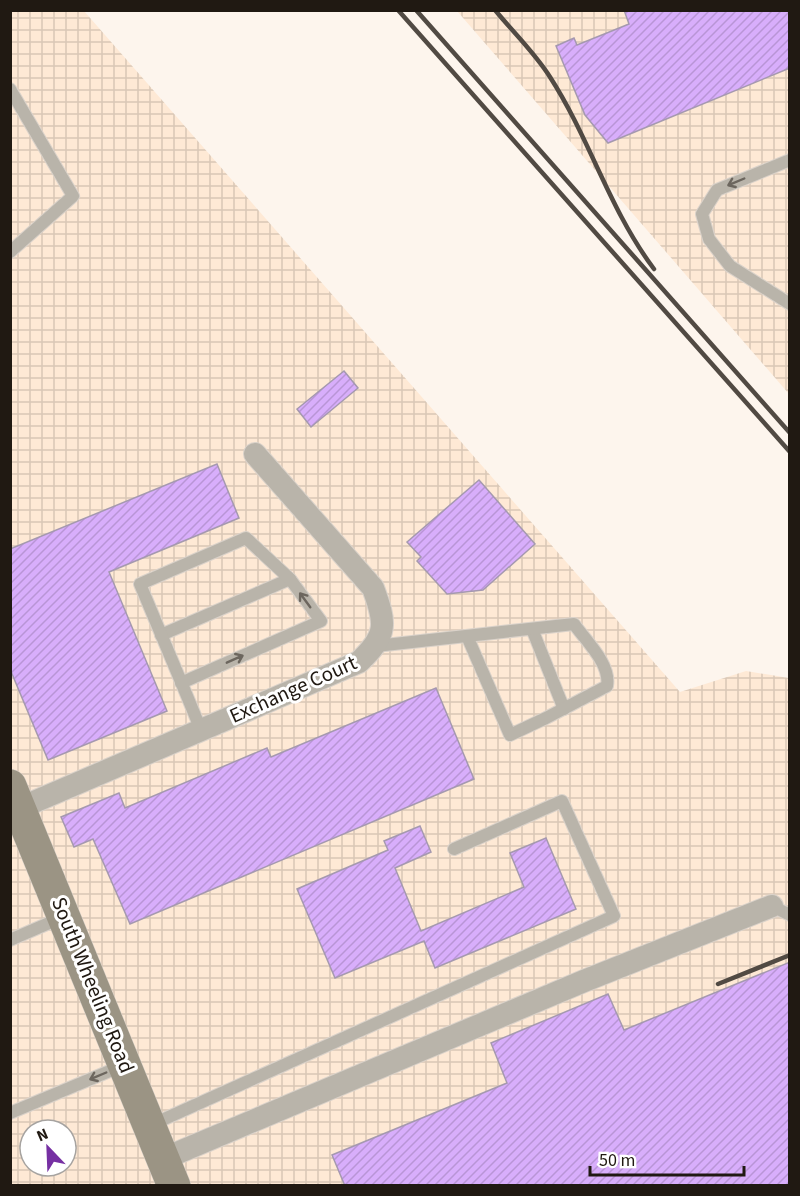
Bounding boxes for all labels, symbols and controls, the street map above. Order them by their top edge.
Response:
one-way arrow [727,177,745,189]
one-way arrow [299,592,312,608]
street label: Exchange Court [225,648,361,730]
one-way arrow [225,653,243,664]
street label: South Wheeling Road [44,893,142,1077]
one-way arrow [89,1071,108,1082]
north arrow [18,1118,78,1178]
text: N [33,1123,52,1147]
scale bar [590,1139,744,1177]
text: 50 m [599,1148,635,1173]

